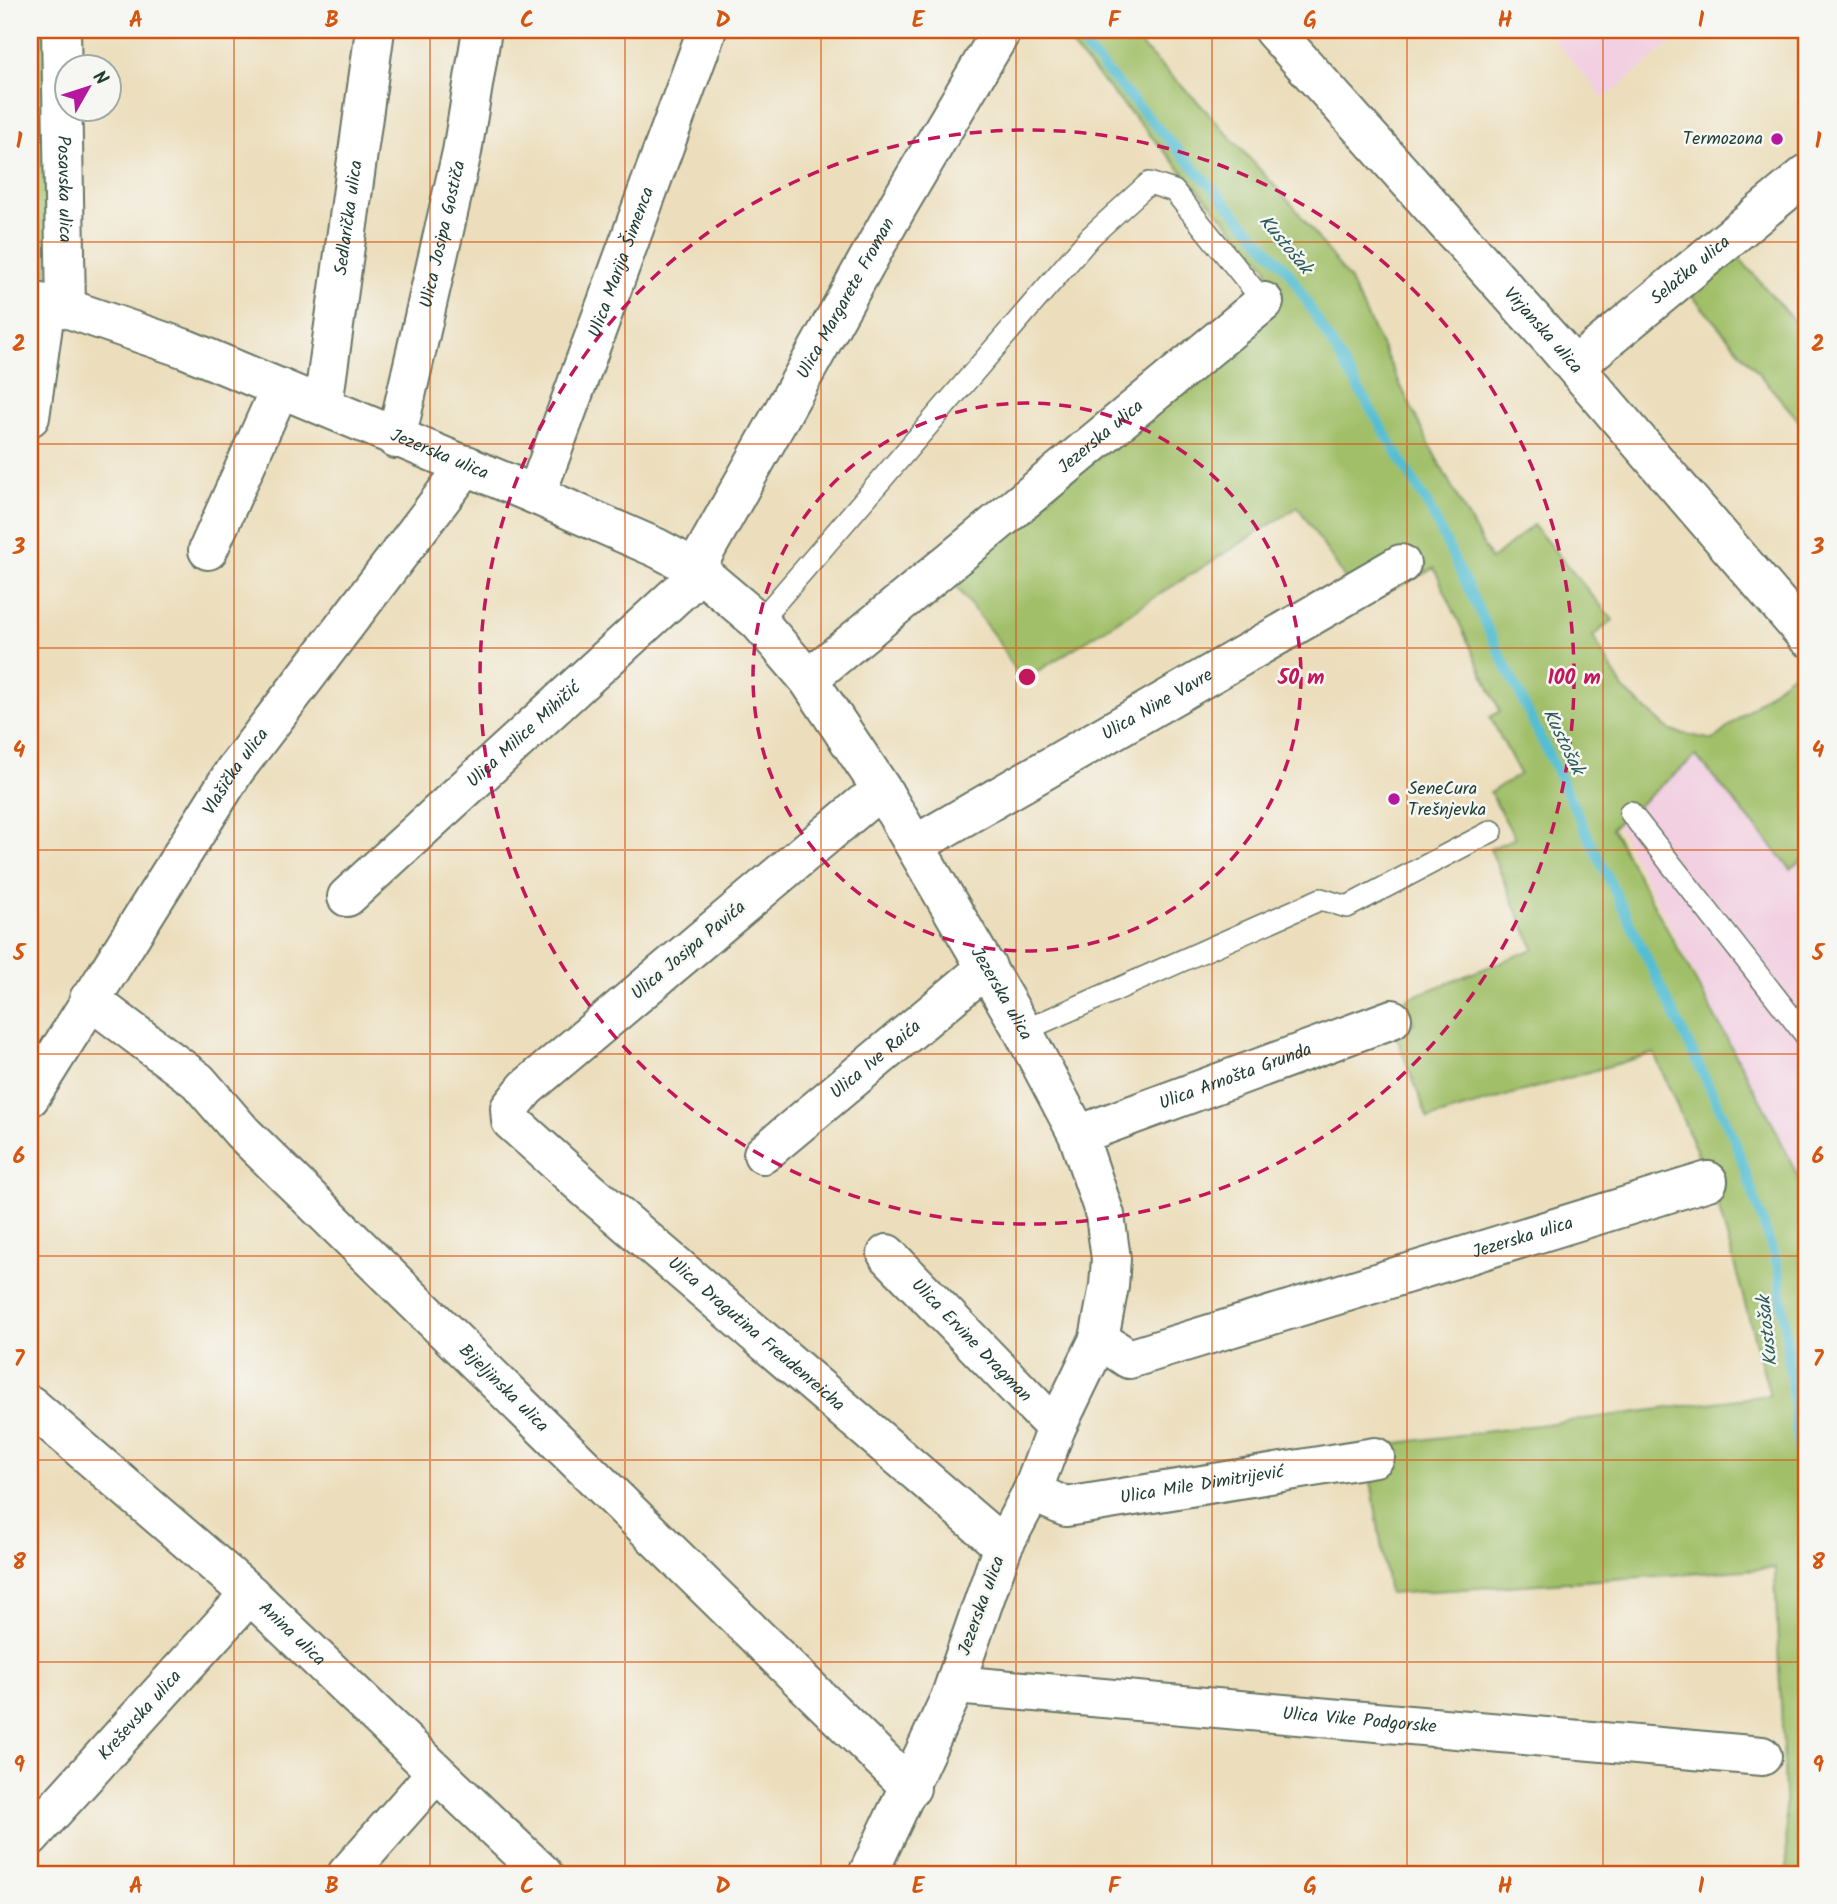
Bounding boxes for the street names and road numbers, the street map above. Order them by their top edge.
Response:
street label: Posavska ulica [48,135,79,243]
street label: Sedlarička ulica [327,158,371,277]
street label: Ulica Josipa Gostiča [412,158,474,311]
street label: Ulica Marija Šimenca [581,183,663,342]
street label: Ulica Margarete Froman [789,212,903,385]
street label: Selačka ulica [1644,228,1737,312]
street label: Virjanska ulica [1496,281,1589,381]
street label: Jezerska ulica [1051,392,1150,481]
street label: Jezerska ulica [386,421,493,488]
street label: Ulica Nine Vavre [1096,661,1218,749]
street label: Ulica Milice Mihičić [460,674,588,795]
street label: Vlašička ulica [196,722,276,821]
street label: Ulica Josipa Pavića [625,894,753,1008]
street label: Jezerska ulica [962,941,1040,1046]
street label: Ulica Ive Raića [824,1013,928,1107]
street label: Ulica Arnošta Grunda [1155,1035,1316,1118]
street label: Jezerska ulica [1469,1209,1577,1267]
street label: Ulica Dragutina Freudenreicha [661,1250,851,1419]
street label: Ulica Ervine Dragman [904,1272,1039,1410]
street label: Bijeljinska ulica [452,1337,555,1440]
street label: Ulica Mile Dimitrijević [1118,1457,1287,1513]
street label: Jezerska ulica [951,1552,1013,1660]
street label: Anina ulica [252,1595,332,1674]
street label: Kreševska ulica [91,1664,189,1767]
street label: Ulica Vike Podgorske [1281,1699,1438,1742]

